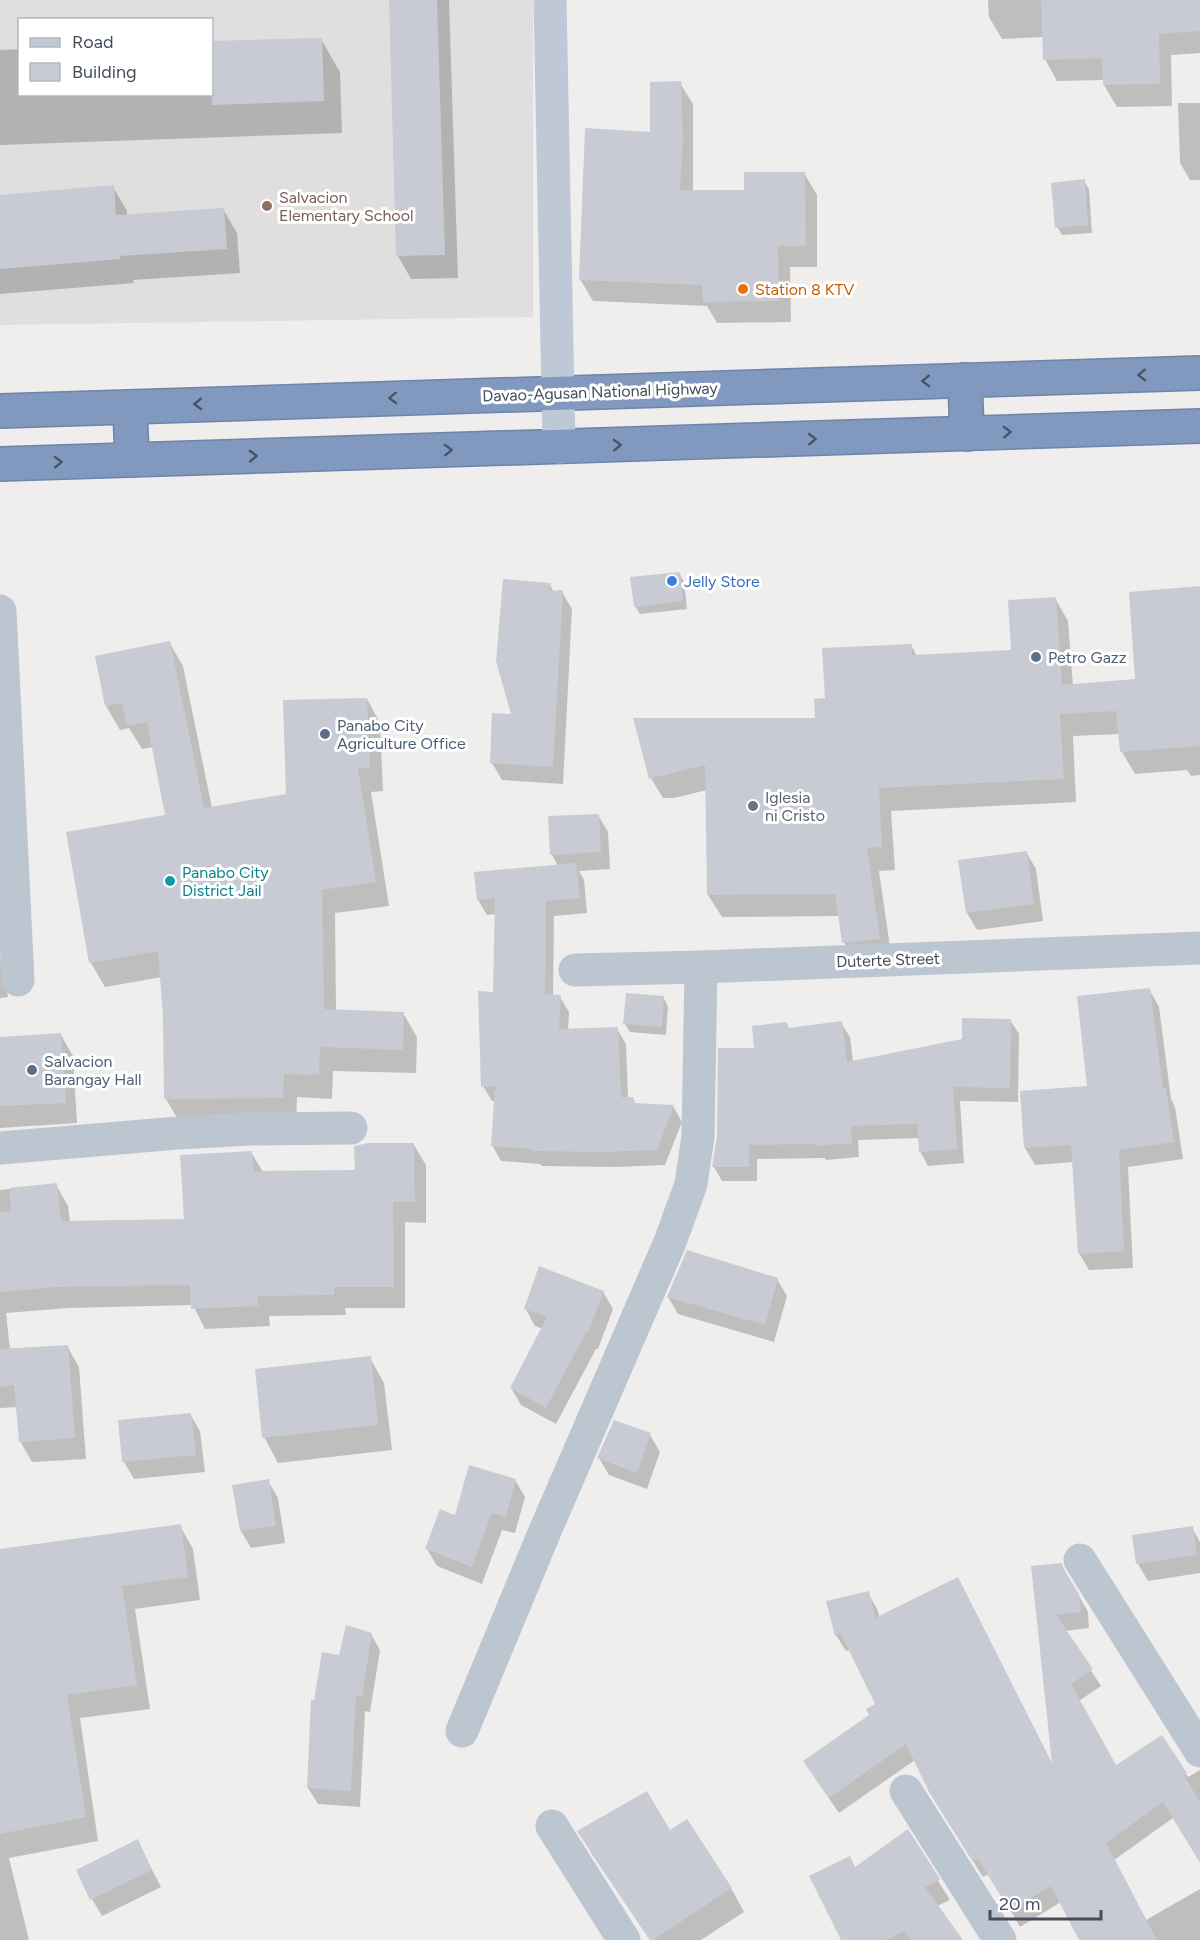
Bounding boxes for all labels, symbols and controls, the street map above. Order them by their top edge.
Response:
legend [18,18,213,96]
text: Road [72,31,113,53]
text: Building [72,61,137,83]
place label: Salvacion Elementary School [279,188,413,225]
marker: Salvacion Elementary School [260,199,274,213]
place label: Station 8 KTV [755,280,854,299]
marker: Station 8 KTV [736,282,750,296]
one-way arrow [1137,368,1146,381]
one-way arrow [921,375,930,388]
street label: Davao-Agusan National Highway [482,378,719,406]
one-way arrow [389,392,398,404]
one-way arrow [194,398,203,411]
one-way arrow [1002,426,1011,439]
one-way arrow [808,432,817,445]
one-way arrow [613,439,622,451]
one-way arrow [444,444,453,457]
one-way arrow [249,450,258,463]
one-way arrow [54,456,63,469]
place label: Jelly Store [684,572,760,591]
marker: Jelly Store [665,574,679,588]
place label: Petro Gazz [1048,648,1127,667]
marker: Petro Gazz [1029,650,1043,664]
place label: Panabo City Agriculture Office [337,716,466,753]
marker: Panabo City Agriculture Office [318,727,332,741]
place label: Iglesia ni Cristo [765,788,825,825]
marker: Iglesia ni Cristo [746,799,760,813]
place label: Panabo City District Jail [182,863,269,900]
marker: Panabo City District Jail [163,874,177,888]
street label: Duterte Street [836,949,940,971]
place label: Salvacion Barangay Hall [44,1052,141,1089]
marker: Salvacion Barangay Hall [25,1063,39,1077]
scale bar [990,1883,1101,1921]
text: 20 m [999,1893,1040,1915]

